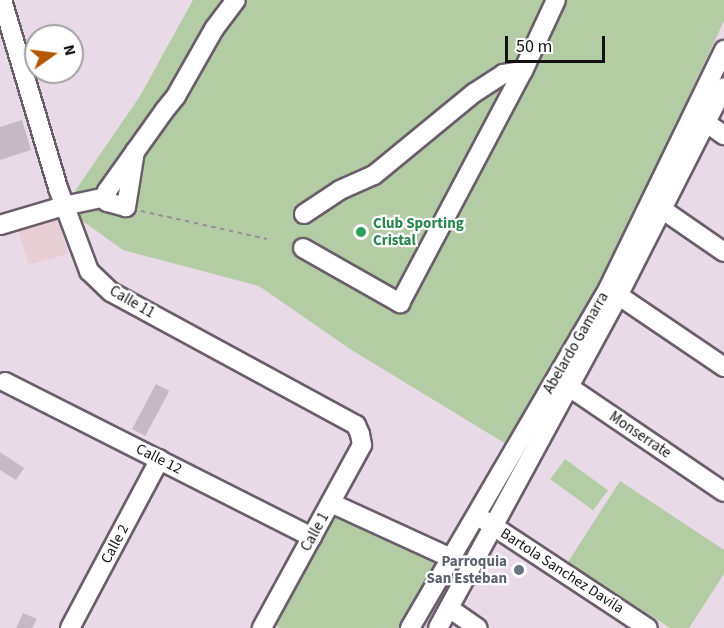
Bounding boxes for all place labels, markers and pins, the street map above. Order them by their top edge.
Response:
place label: Club Sporting Cristal [373,214,464,249]
marker: Club Sporting Cristal [354,225,368,239]
place label: Parroquia San Esteban [426,552,507,587]
marker: Parroquia San Esteban [512,563,526,577]

